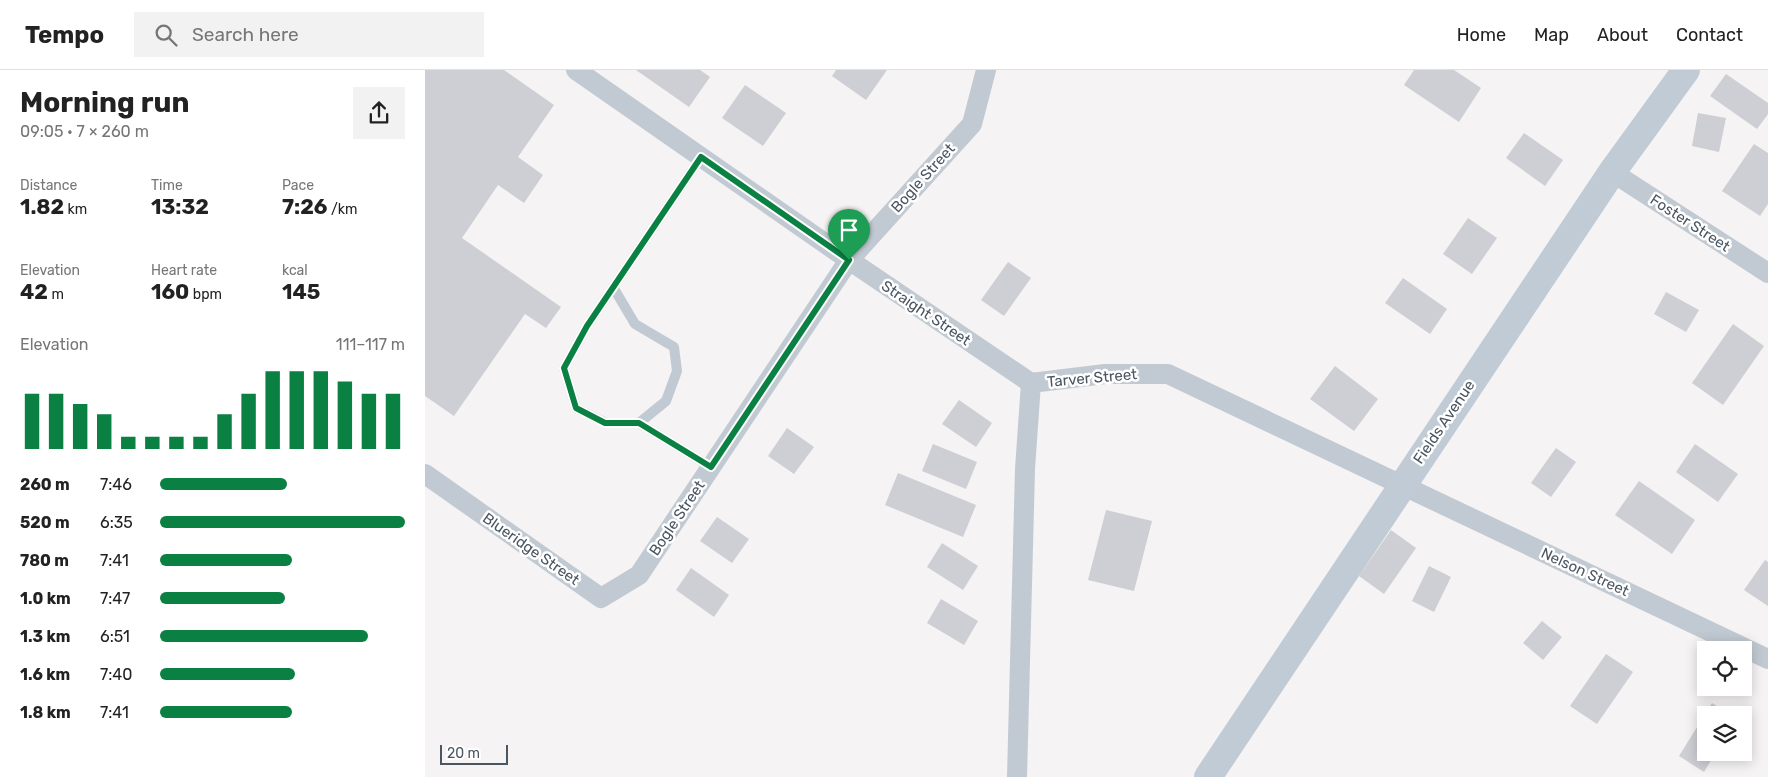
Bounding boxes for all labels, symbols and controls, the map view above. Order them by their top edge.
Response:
search box [134,12,484,57]
text: Tempo [25,21,104,49]
icon: search [152,21,180,49]
text: Search here [192,23,299,46]
text: Home [1457,24,1506,46]
text: Map [1534,24,1569,46]
text: About [1597,24,1648,46]
text: Contact [1676,24,1743,46]
text: Morning run [20,86,189,119]
button: share [353,87,405,139]
text: 09:05 · 7 × 260 m [20,122,149,141]
street label: Bogle Street [887,140,959,216]
text: Distance [20,177,77,194]
text: Time [151,177,183,194]
text: Pace [282,177,314,194]
street label: Foster Street [1647,191,1733,256]
text: 1.82 [20,194,64,219]
text: 13:32 [151,194,209,219]
text: 7:26 [282,194,328,219]
text: km [64,201,87,218]
text: /km [328,201,357,218]
pin [828,209,870,260]
icon: arrive [835,216,863,244]
text: Elevation [20,262,80,279]
text: Heart rate [151,262,217,279]
text: kcal [282,262,308,279]
street label: Straight Street [878,277,974,349]
text: 42 [20,279,48,304]
text: 160 [151,279,189,304]
text: 145 [282,279,320,304]
text: m [48,286,64,303]
text: bpm [189,286,222,303]
text: Elevation [20,335,89,354]
text: 111–117 m [336,335,405,354]
street label: Tarver Street [1046,365,1138,391]
street label: Fields Avenue [1409,377,1479,467]
text: 260 m [20,475,70,494]
text: 7:46 [100,475,132,494]
street label: Bogle Street [645,477,709,559]
street label: Blueridge Street [479,509,583,589]
text: 520 m [20,513,70,532]
text: 6:35 [100,513,133,532]
street label: Nelson Street [1538,544,1632,600]
text: 780 m [20,551,69,570]
text: 7:41 [100,551,129,570]
text: 1.0 km [20,589,71,608]
text: 7:47 [100,589,130,608]
text: 1.3 km [20,627,70,646]
text: 6:51 [100,627,130,646]
map controls [1697,641,1752,761]
button: locate [1697,641,1752,696]
text: 1.6 km [20,665,70,684]
text: 7:40 [100,665,132,684]
text: 1.8 km [20,703,71,722]
text: 7:41 [100,703,129,722]
button: layers [1697,706,1752,761]
scale bar [440,742,507,765]
text: 20 m [447,745,480,762]

